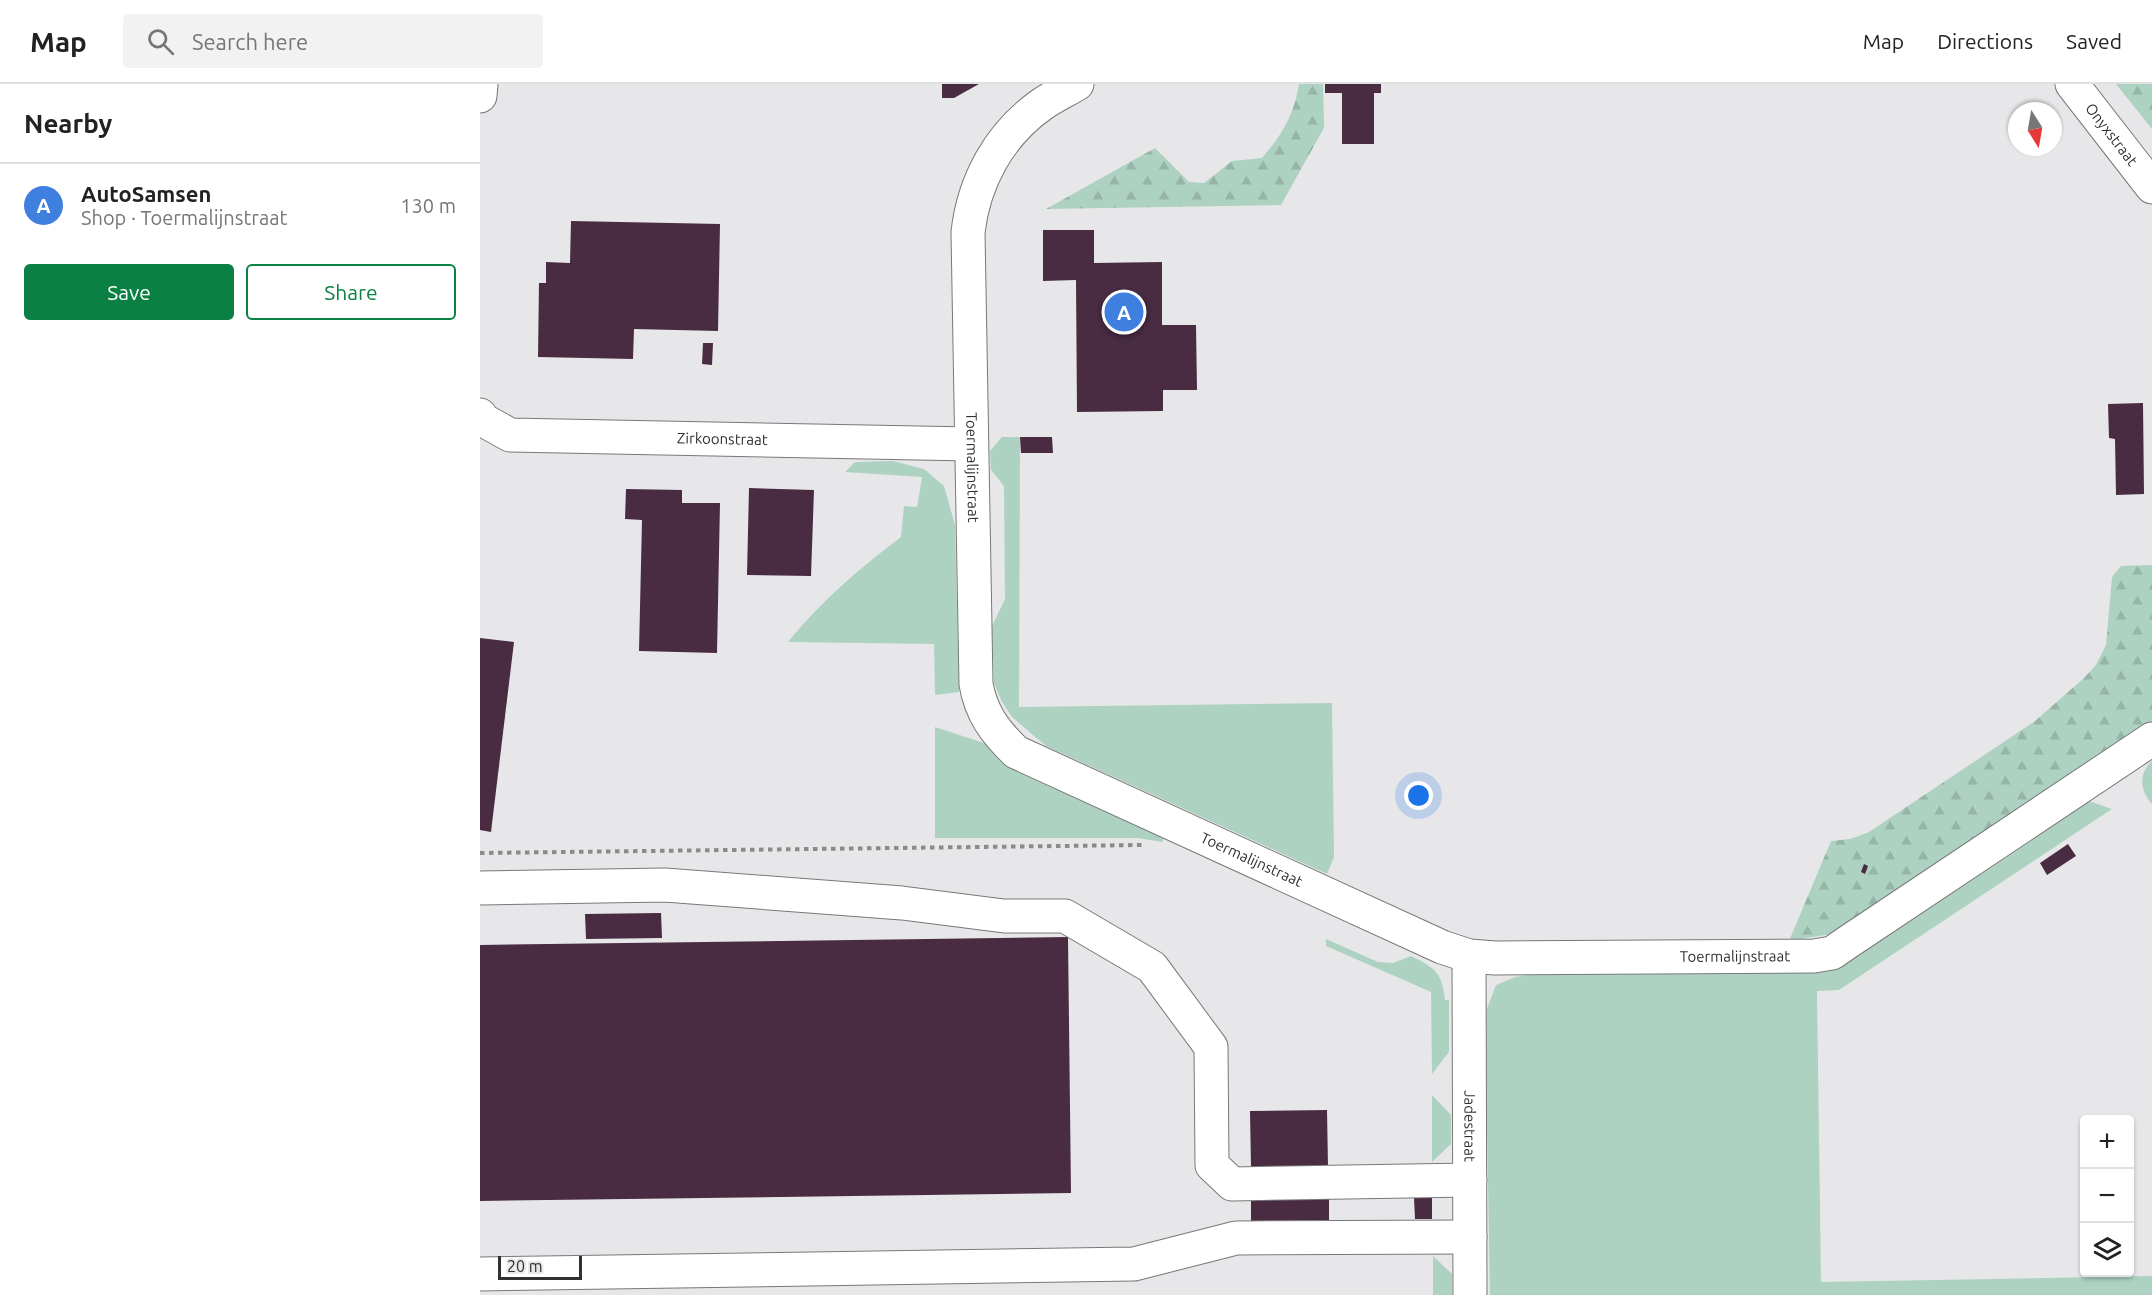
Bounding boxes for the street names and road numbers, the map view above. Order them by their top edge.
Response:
street label: Onyxstraat [2082,100,2141,169]
street label: Toermalijnstraat [963,412,982,523]
street label: Zirkoonstraat [677,429,768,448]
street label: Toermalijnstraat [1198,829,1306,890]
street label: Toermalijnstraat [1680,947,1790,965]
street label: Jadestraat [1461,1090,1479,1162]

